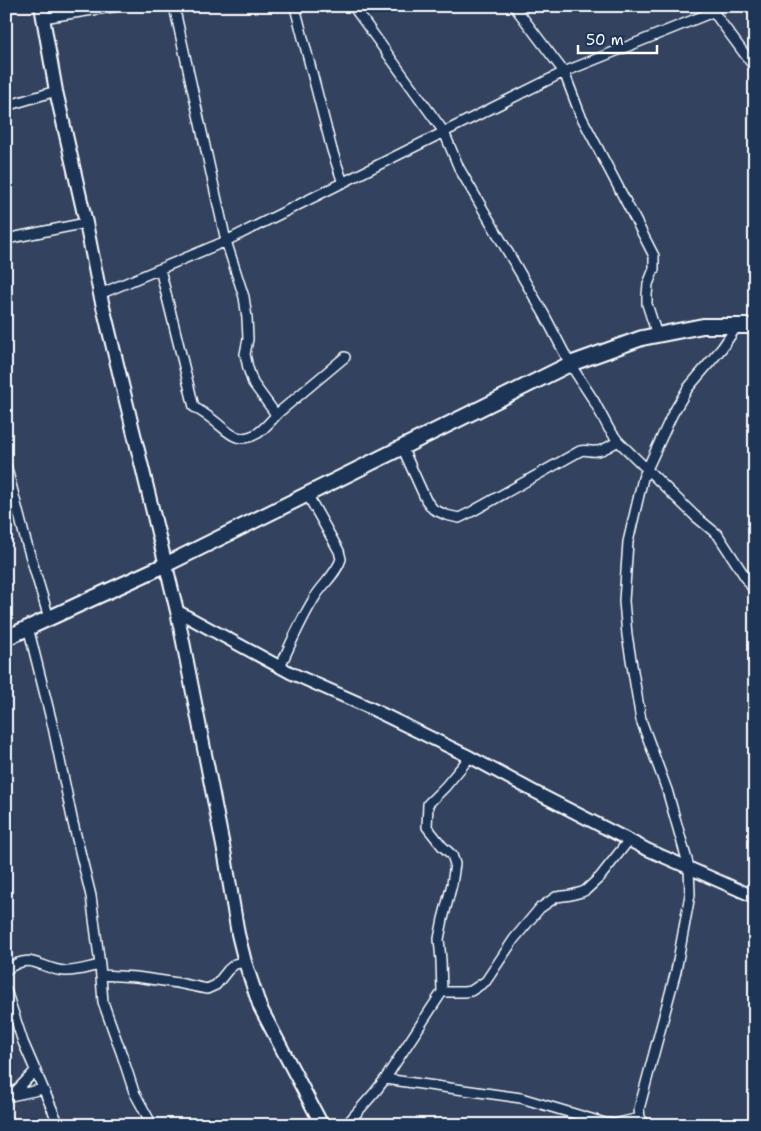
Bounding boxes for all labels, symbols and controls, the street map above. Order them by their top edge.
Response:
scale bar [578,22,657,54]
text: 50 m [586,30,624,50]

